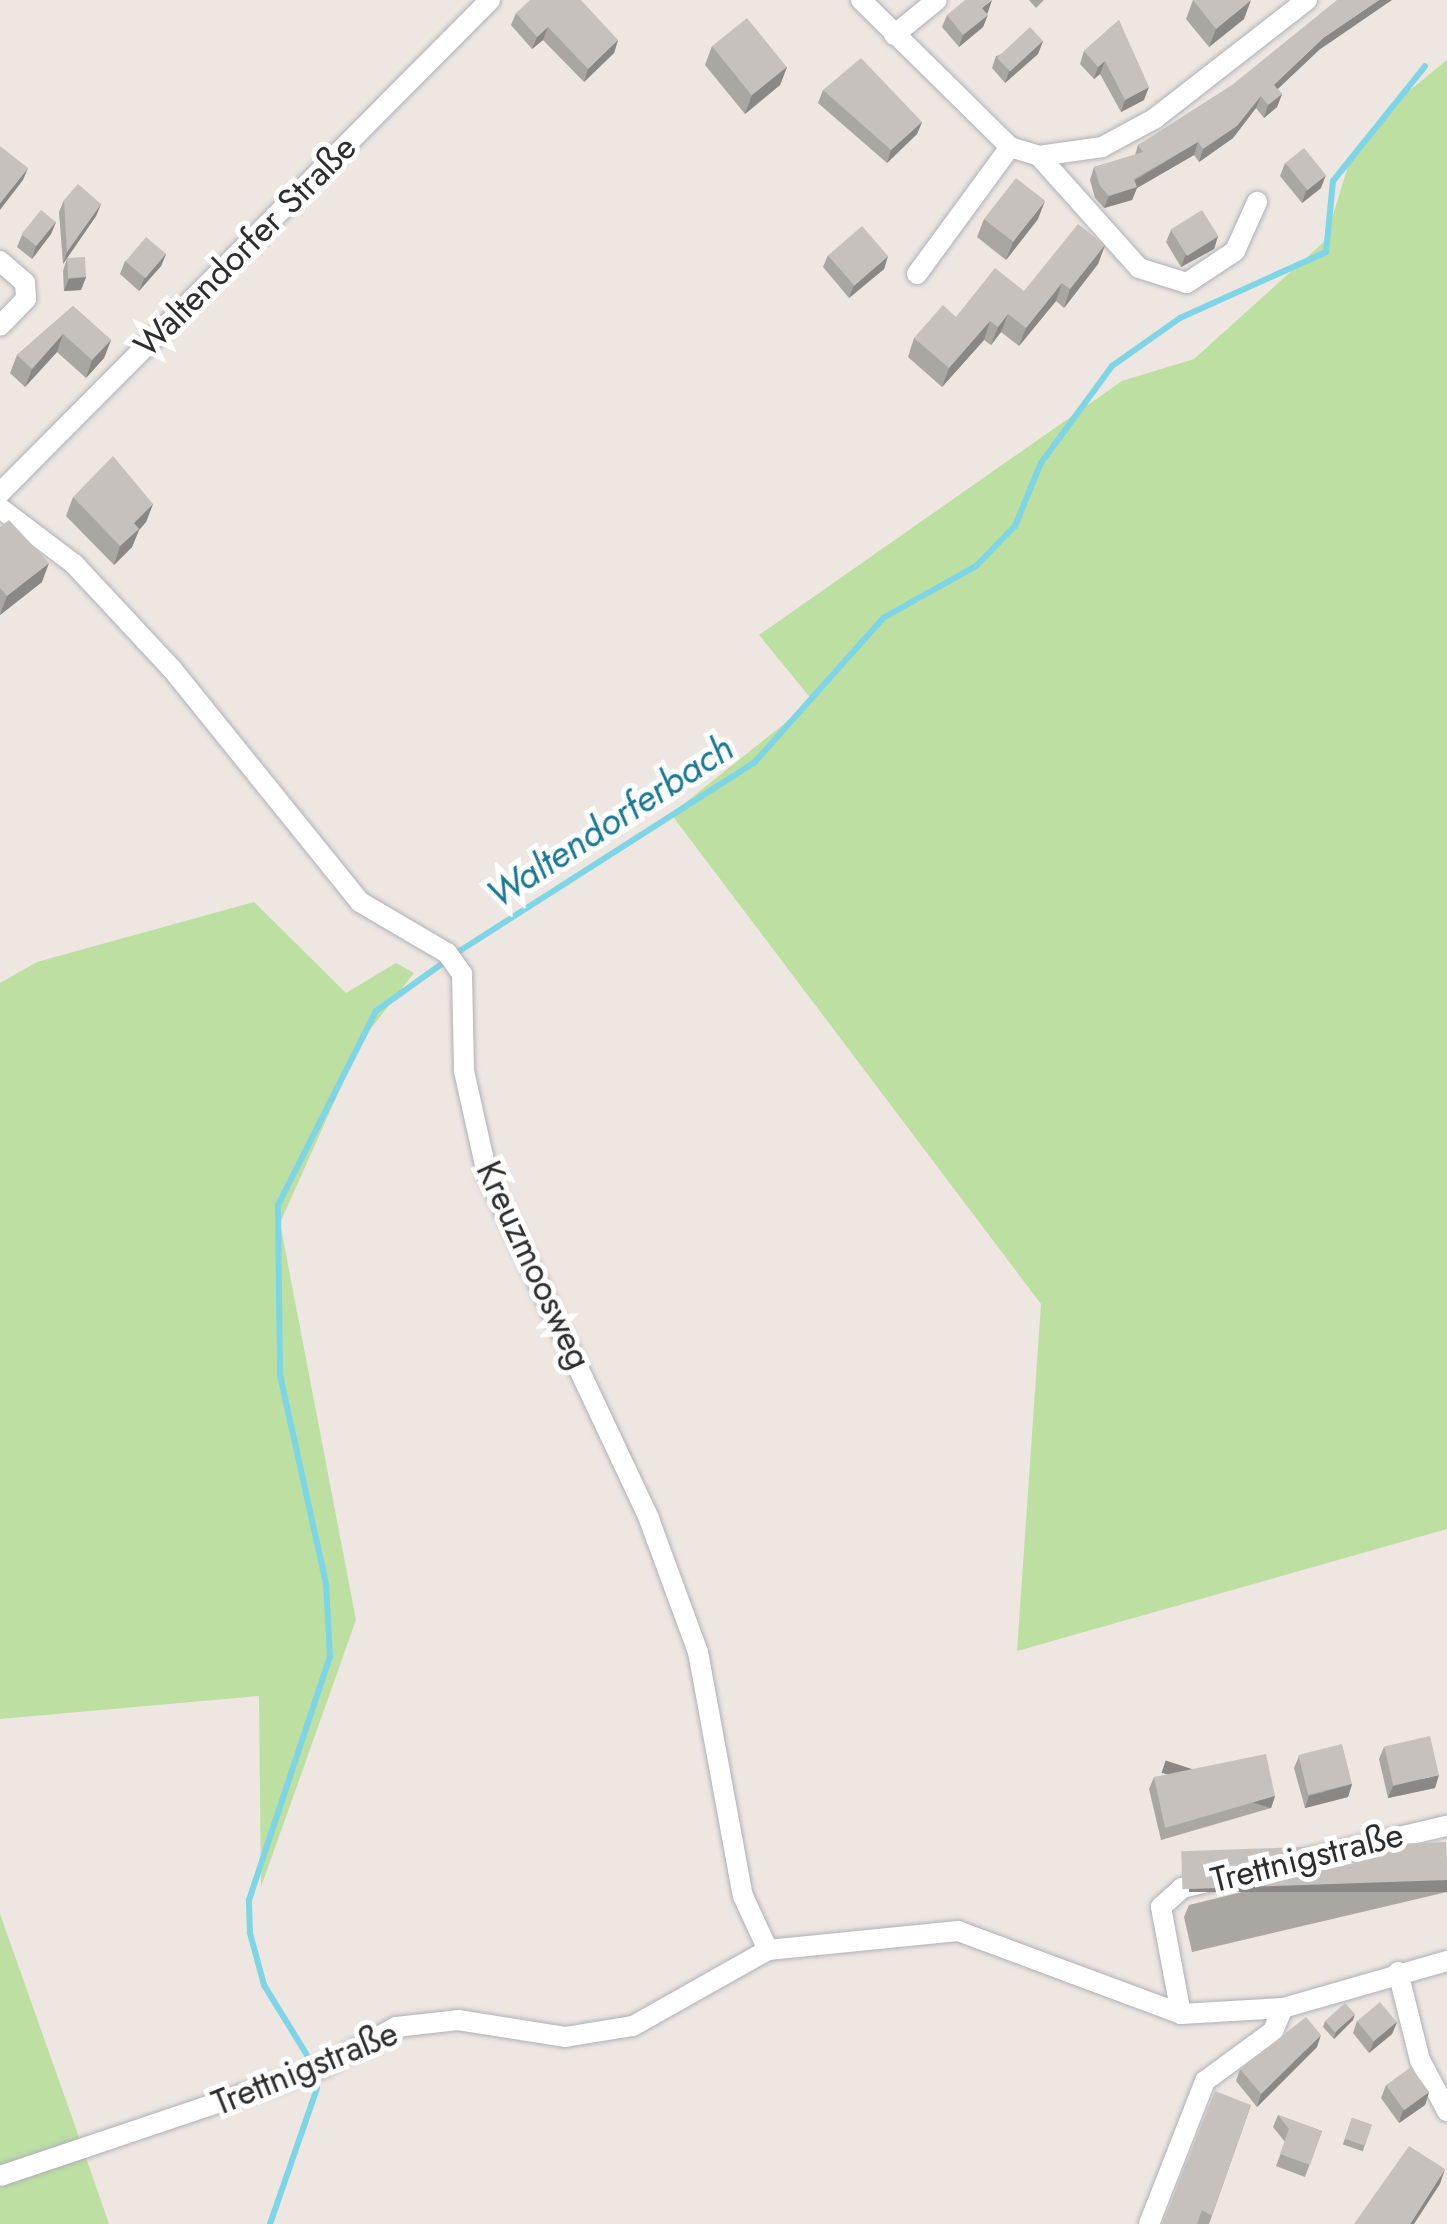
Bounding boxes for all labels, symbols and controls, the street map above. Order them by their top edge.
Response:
street label: Waltendorfer Straße [125,126,365,366]
water label: Waltendorferbach [478,724,742,918]
street label: Kreuzmoosweg [468,1154,600,1376]
street label: Trettnigstraße [1207,1813,1407,1901]
street label: Trettnigstraße [206,2012,404,2124]

